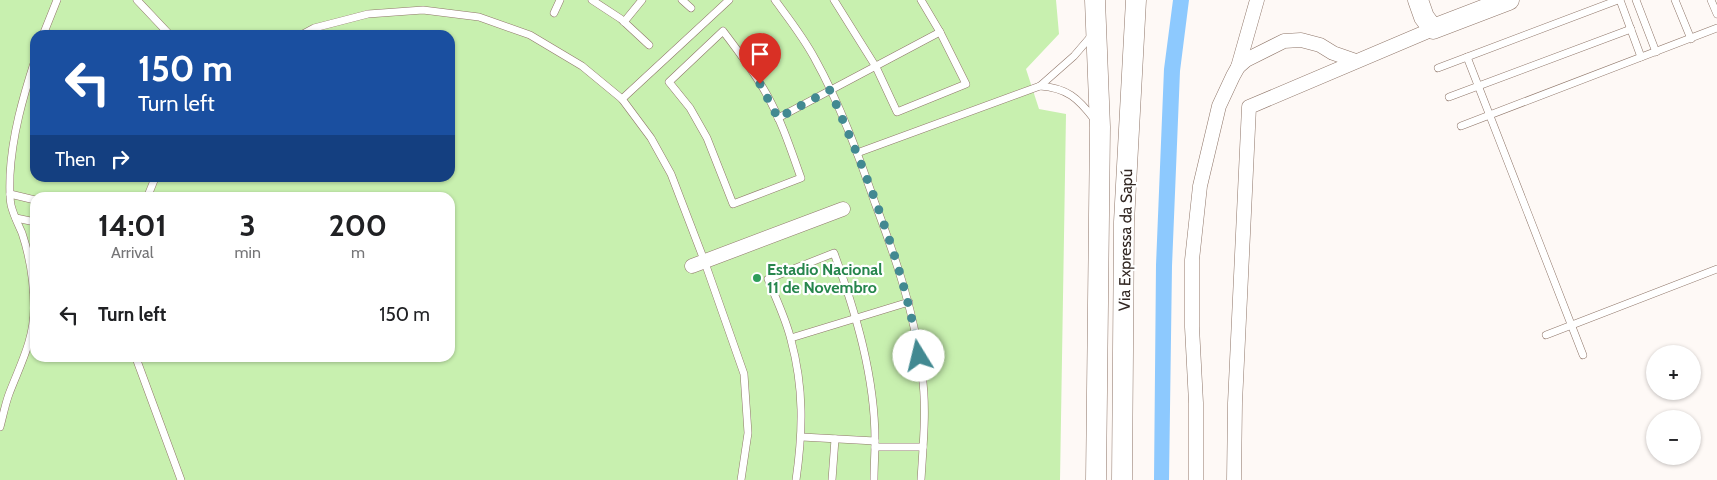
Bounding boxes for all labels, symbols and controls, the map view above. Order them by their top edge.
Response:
pin [739,33,781,84]
icon: arrive [746,40,774,68]
text: 150 m [138,47,233,90]
icon: left [55,50,120,115]
text: Turn left [138,90,215,117]
icon: right [106,145,134,173]
text: Then [55,148,96,171]
street label: Via Expressa da Sapú [1115,169,1136,311]
text: 14:01 [98,207,167,244]
text: 3 [240,207,256,244]
text: 200 [329,207,387,244]
text: Arrival [111,243,154,262]
text: min [235,243,261,262]
text: m [351,243,365,262]
place label: Estadio Nacional 11 de Novembro [767,260,882,297]
marker: Estadio Nacional 11 de Novembro [751,272,763,284]
icon: left [55,301,83,329]
text: Turn left [98,303,166,326]
text: 150 m [379,303,430,326]
position arrow [892,329,944,381]
map controls [1646,345,1701,465]
button: + [1646,345,1701,400]
button: − [1646,410,1701,465]

